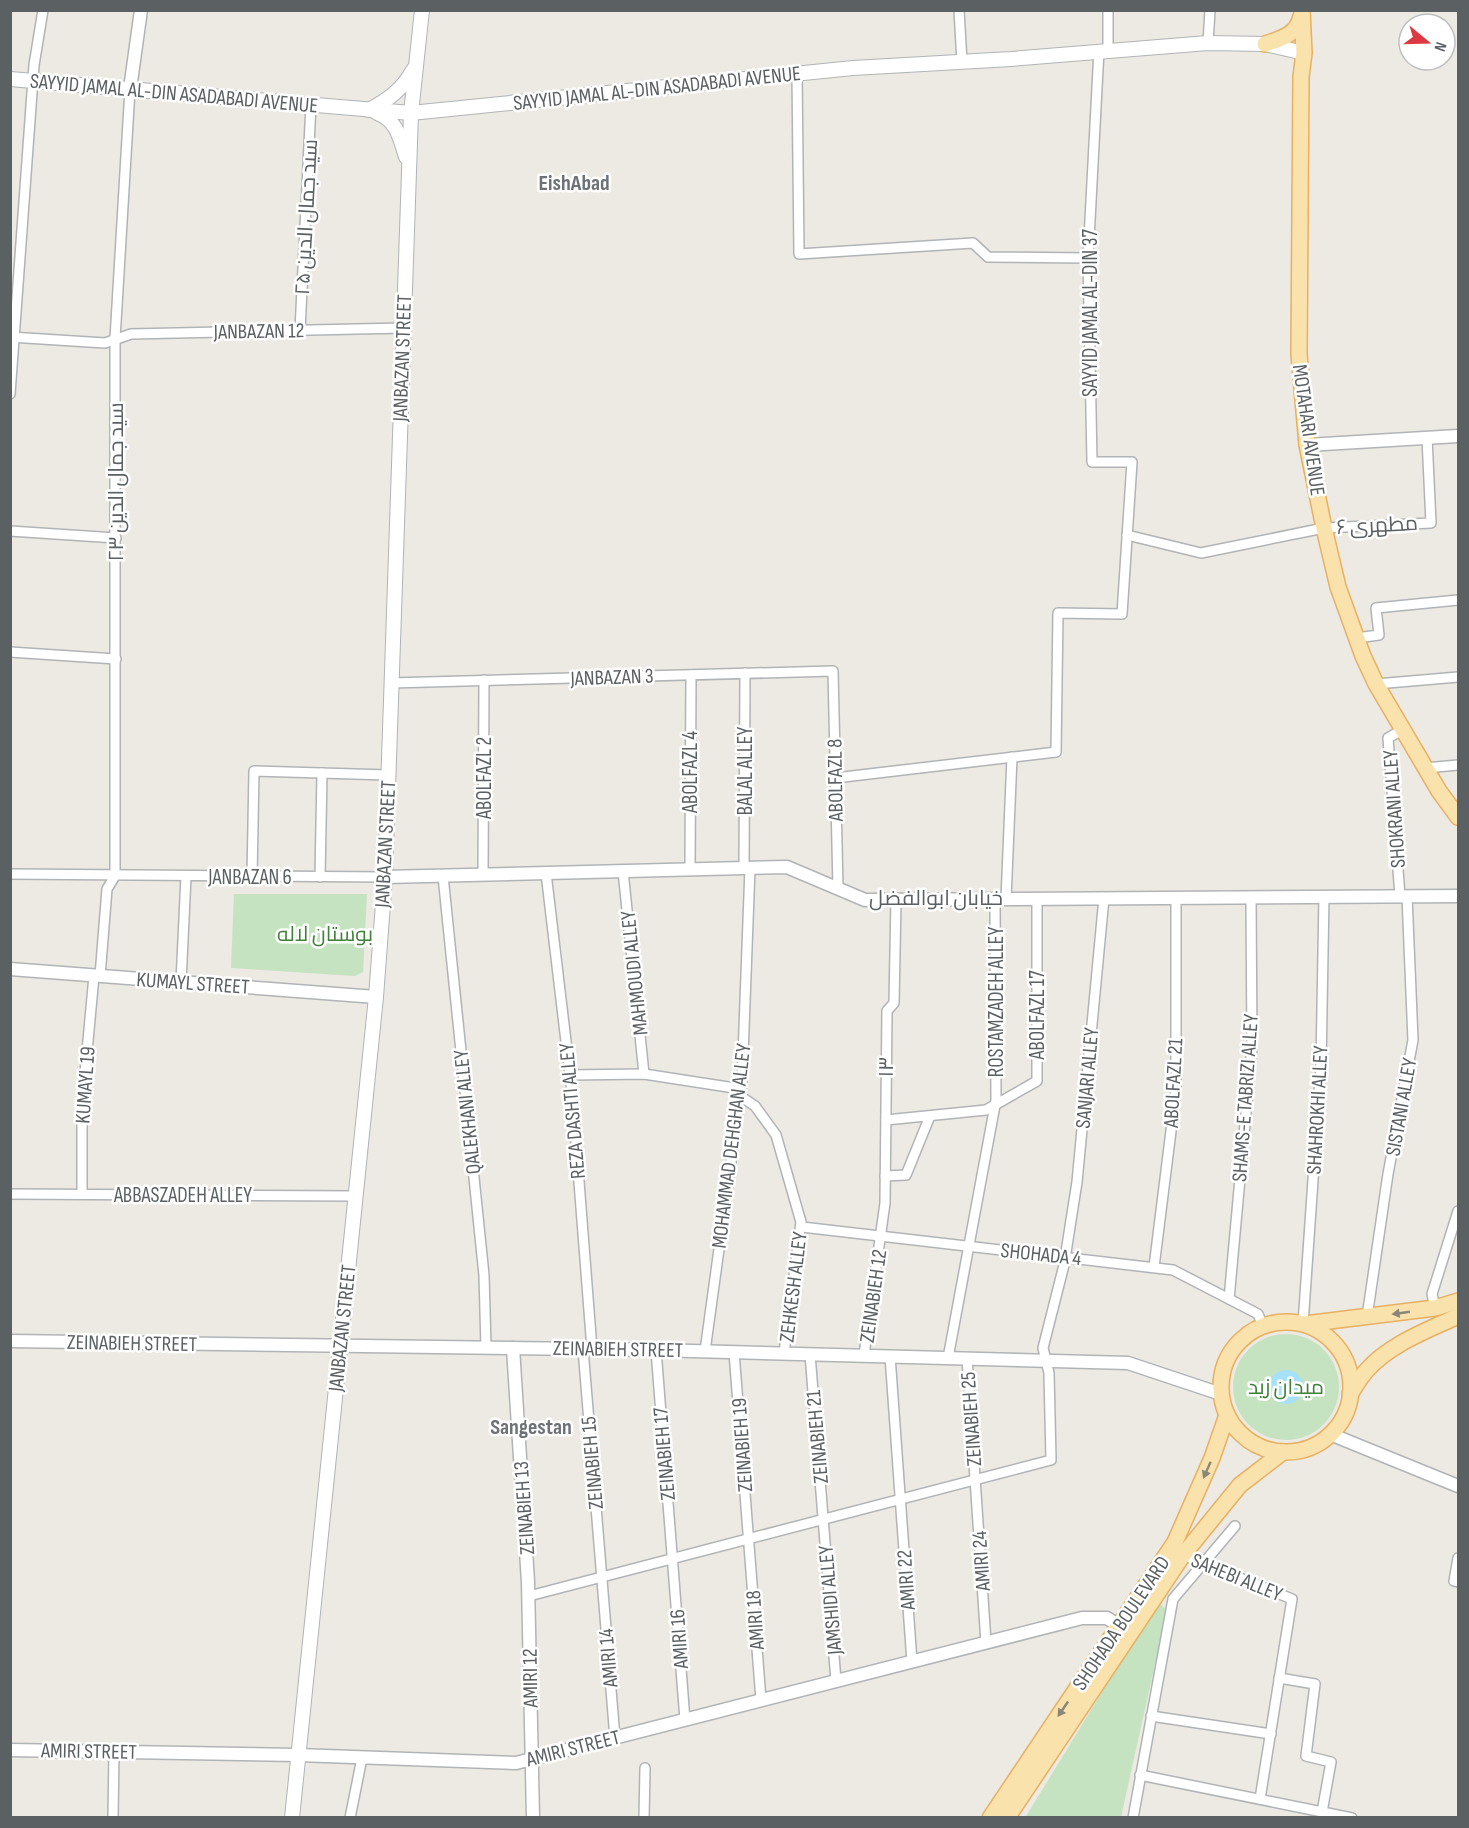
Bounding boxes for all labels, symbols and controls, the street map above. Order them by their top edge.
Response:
north arrow [1397,12,1457,72]
text: N [1429,39,1450,54]
street label: SAYYID JAMAL AL-DIN ASADABADI AVENUE [512,61,802,116]
street label: SAYYID JAMAL AL-DIN ASADABADI AVENUE [29,68,319,119]
street label: سید جمال الدین ۲۵ [290,138,323,296]
district label: EishAbad [538,170,610,197]
street label: SAYYID JAMAL AL-DIN 37 [1078,229,1103,397]
street label: JANBAZAN STREET [388,294,417,423]
street label: JANBAZAN 12 [213,318,305,345]
street label: MOTAHARI AVENUE [1287,363,1330,497]
street label: سید جمال الدین ۲۳ [104,402,129,562]
street label: مطهری ۶ [1336,511,1418,540]
street label: JANBAZAN 3 [569,664,654,691]
street label: BALAL ALLEY [733,727,758,815]
street label: ABOLFAZL 4 [678,731,703,814]
street label: ABOLFAZL 2 [472,737,497,820]
street label: ABOLFAZL 8 [822,738,849,823]
street label: SHOKRANI ALLEY [1378,749,1411,869]
street label: JANBAZAN STREET [370,779,401,909]
street label: JANBAZAN 6 [207,865,292,890]
street label: خیابان ابوالفضل [869,886,1003,911]
street label: MAHMOUDI ALLEY [615,909,653,1037]
park label: بوستان لاله [277,922,373,947]
street label: ROSTAMZADEH ALLEY [984,927,1009,1077]
street label: KUMAYL STREET [136,967,251,1000]
street label: ABOLFAZL 17 [1025,970,1050,1061]
street label: SHAMS-E TABRIZI ALLEY [1227,1013,1264,1183]
street label: SANJARI ALLEY [1071,1026,1104,1130]
street label: ABOLFAZL 21 [1159,1037,1188,1129]
street label: REZA DASHTI ALLEY [554,1042,591,1180]
street label: MOHAMMAD DEHGHAN ALLEY [707,1042,756,1250]
street label: SHAHROKHI ALLEY [1302,1045,1333,1175]
street label: KUMAYL 19 [70,1046,101,1124]
street label: QALEKHANI ALLEY [449,1048,486,1175]
street label: ۱۳ [874,1056,899,1078]
street label: SISTANI ALLEY [1381,1056,1422,1158]
street label: ABBASZADEH ALLEY [113,1183,252,1208]
street label: ZEHKESH ALLEY [774,1230,813,1344]
street label: SHOHADA 4 [999,1238,1083,1271]
street label: ZEINABIEH 12 [855,1248,892,1344]
street label: JANBAZAN STREET [323,1263,362,1394]
one-way arrow [1392,1308,1411,1317]
street label: ZEINABIEH STREET [67,1330,198,1357]
street label: ZEINABIEH STREET [553,1336,684,1363]
street label: ZEINABIEH 25 [956,1371,987,1467]
park label: میدان زید [1248,1375,1324,1400]
street label: ZEINABIEH 21 [801,1389,834,1485]
street label: ZEINABIEH 19 [727,1397,758,1493]
street label: ZEINABIEH 17 [648,1406,681,1502]
district label: Sangestan [490,1414,572,1441]
street label: ZEINABIEH 15 [576,1415,609,1511]
street label: ZEINABIEH 13 [509,1460,540,1556]
one-way arrow [1202,1462,1211,1479]
street label: AMIRI 24 [967,1530,996,1593]
street label: JAMSHIDI ALLEY [813,1544,848,1657]
street label: SAHEBI ALLEY [1188,1548,1286,1607]
street label: AMIRI 22 [892,1549,921,1612]
street label: SHOHADA BOULEVARD [1067,1551,1176,1695]
street label: AMIRI 18 [741,1589,770,1652]
street label: AMIRI 16 [665,1608,694,1671]
street label: AMIRI 14 [593,1627,624,1689]
street label: AMIRI 12 [517,1648,544,1709]
one-way arrow [1057,1700,1069,1716]
street label: AMIRI STREET [523,1725,623,1772]
street label: AMIRI STREET [40,1738,138,1765]

